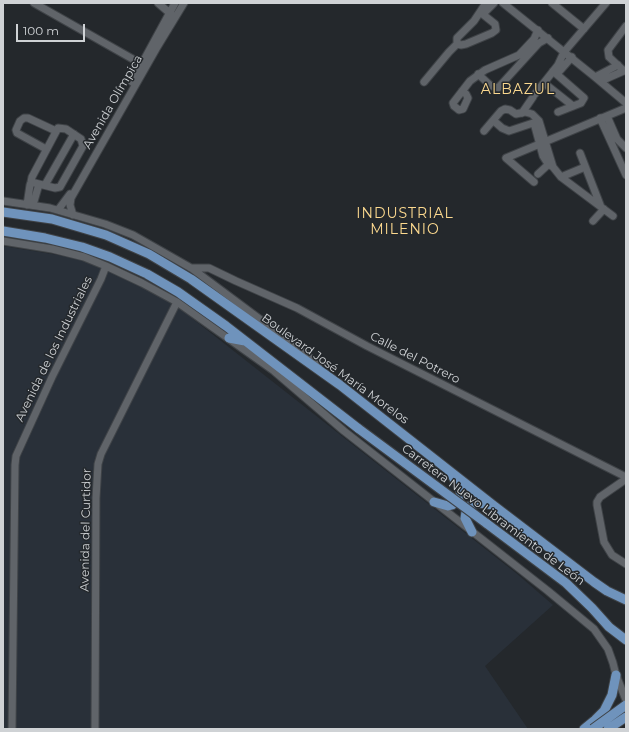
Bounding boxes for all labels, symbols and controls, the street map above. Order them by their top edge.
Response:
scale bar [18,16,87,42]
text: 100 m [23,23,59,38]
street label: Avenida Olímpica [80,52,146,152]
district label: ALBAZUL [481,82,555,98]
district label: INDUSTRIAL MILENIO [356,206,454,238]
street label: Avenida de los Industriales [12,274,96,424]
street label: Boulevard José María Morelos [259,311,411,427]
street label: Calle del Potrero [368,329,462,387]
street label: Carretera Nuevo Libramiento de León [399,441,587,589]
street label: Avenida del Curtidor [78,468,94,592]

